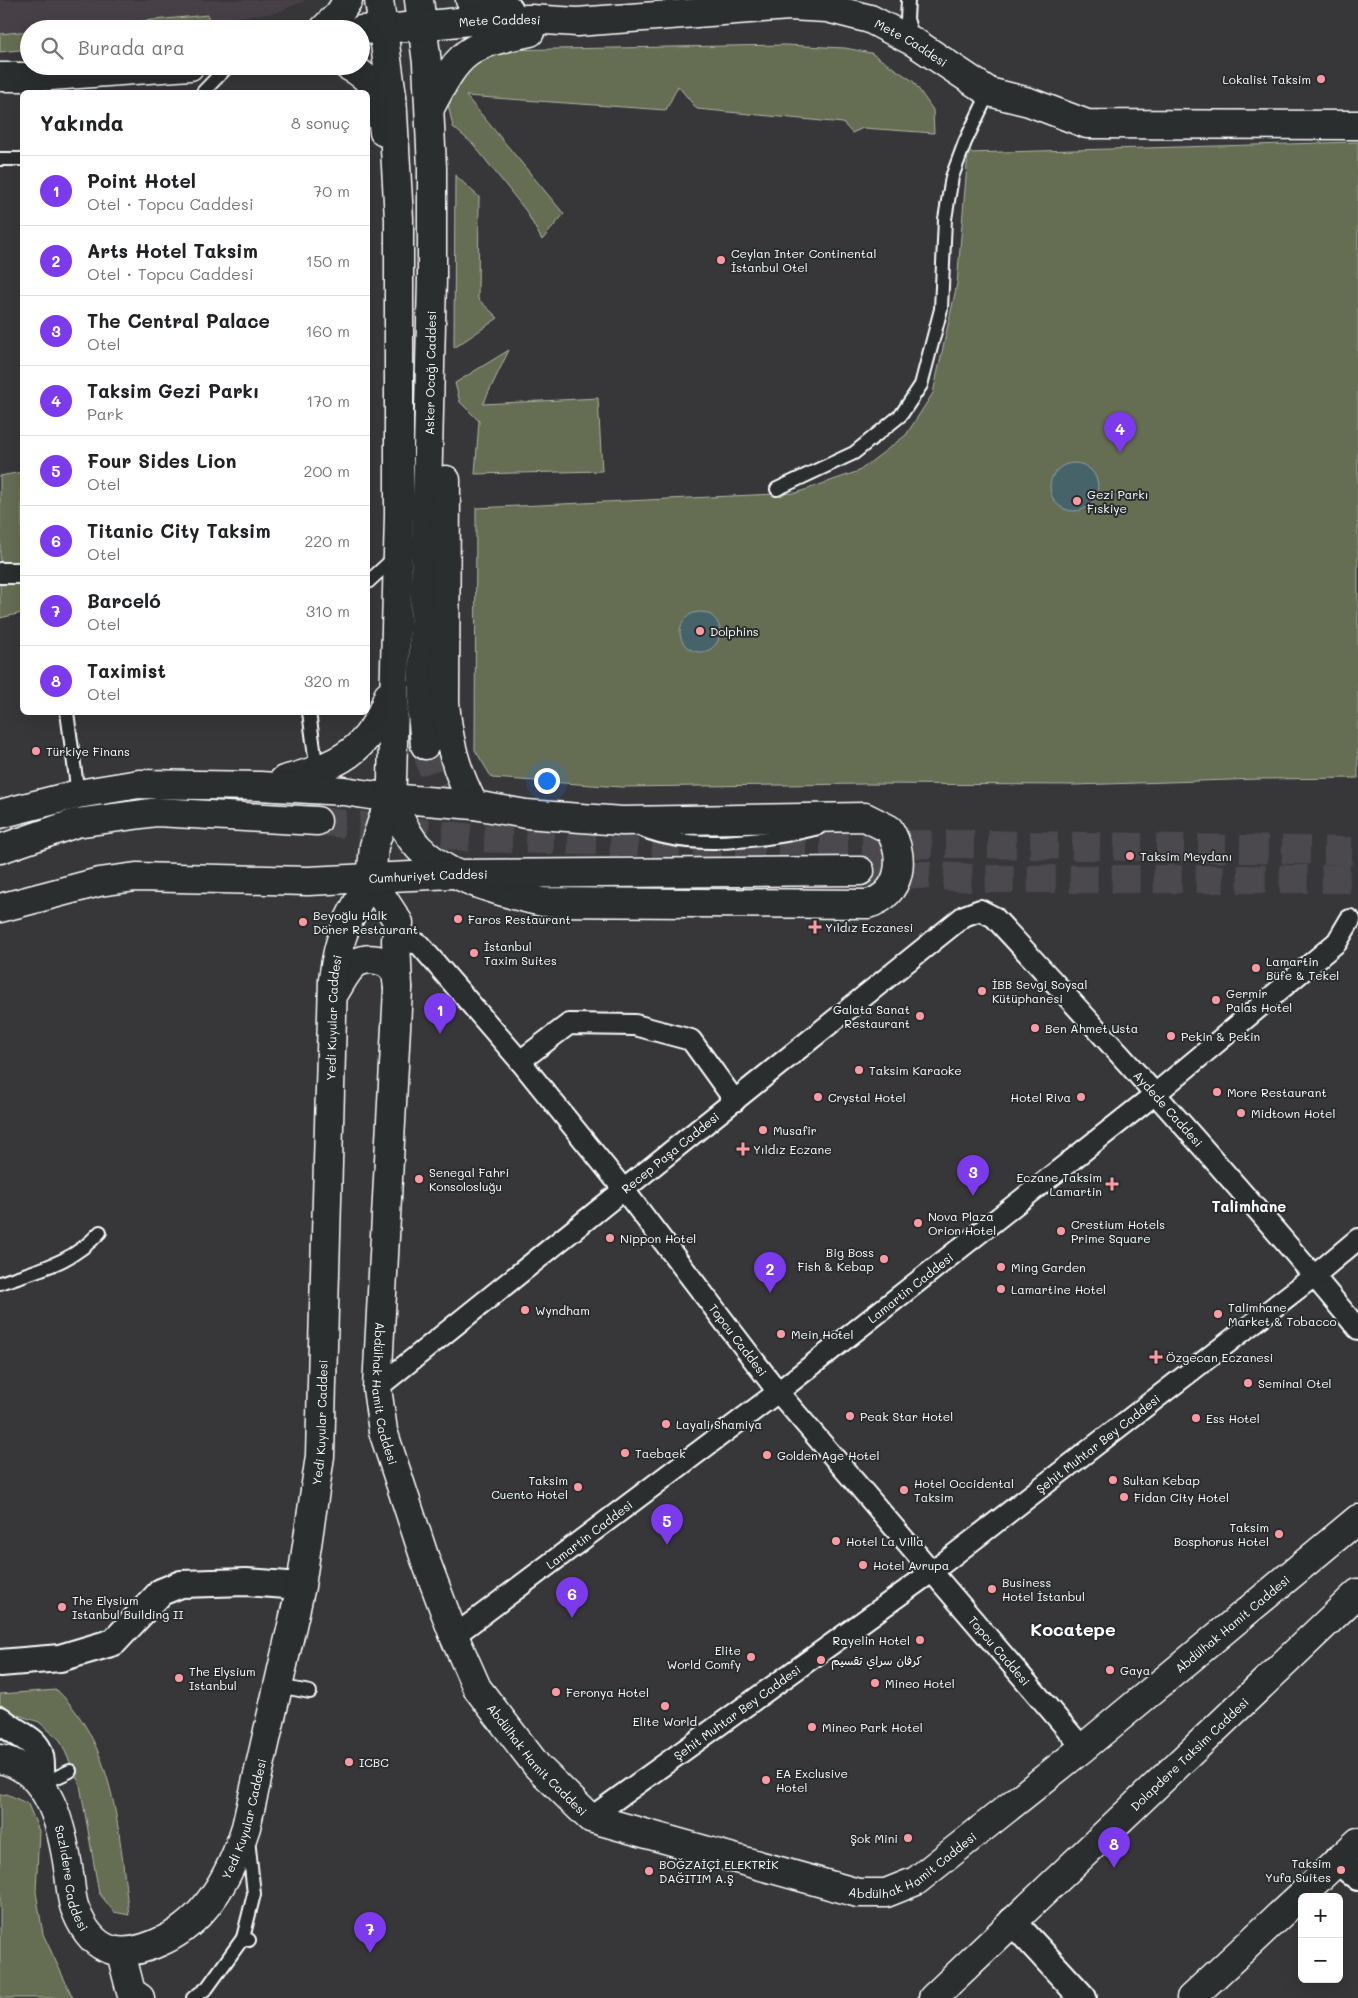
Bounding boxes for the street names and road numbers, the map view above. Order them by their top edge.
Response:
street label: Mete Caddesi [458,11,541,30]
street label: Mete Caddesi [872,15,951,70]
street label: Asker Ocağı Caddesi [421,311,439,435]
street label: Cumhuriyet Caddesi [368,866,488,886]
street label: Yedi Kuyular Caddesi [322,953,345,1081]
street label: Aydede Caddesi [1130,1067,1207,1150]
street label: Recep Paşa Caddesi [618,1108,722,1197]
street label: Lamartin Caddesi [864,1249,956,1326]
street label: Topcu Caddesi [705,1300,771,1379]
street label: Abdülhak Hamit Caddesi [369,1322,401,1467]
street label: Yedi Kuyular Caddesi [308,1359,331,1486]
street label: Şehit Muhtar Bey Caddesi [1032,1390,1163,1497]
street label: Lamartin Caddesi [542,1496,636,1572]
street label: Abdülhak Hamit Caddesi [1172,1571,1293,1676]
street label: Topcu Caddesi [965,1612,1034,1689]
street label: Şehit Muhtar Bey Caddesi [670,1661,803,1763]
street label: Dolapdere Taksim Caddesi [1127,1694,1252,1814]
street label: Abdülhak Hamit Caddesi [484,1700,591,1819]
street label: Yedi Kuyular Caddesi [217,1757,269,1882]
street label: Sazlıdere Caddesi [52,1823,92,1934]
street label: Abdülhak Hamit Caddesi [847,1828,979,1901]

